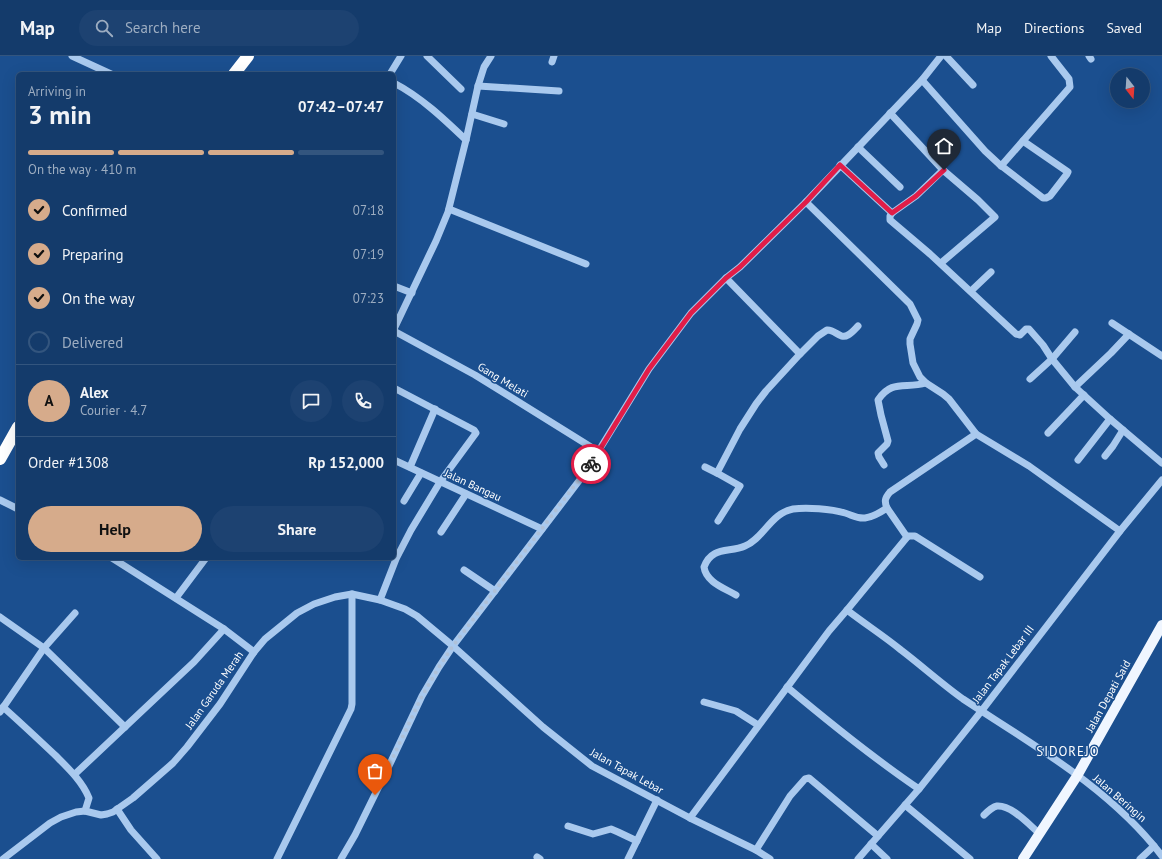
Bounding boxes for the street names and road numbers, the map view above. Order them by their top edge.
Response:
street label: Gang Melati [475,359,531,401]
street label: Jalan Bangau [441,465,504,504]
street label: Jalan Tapak Lebar III [969,622,1037,707]
street label: Jalan Garuda Merah [181,648,246,732]
street label: Jalan Depati Said [1082,657,1134,735]
street label: Jalan Tapak Lebar [587,745,666,797]
street label: Jalan Beringin [1090,770,1149,825]

